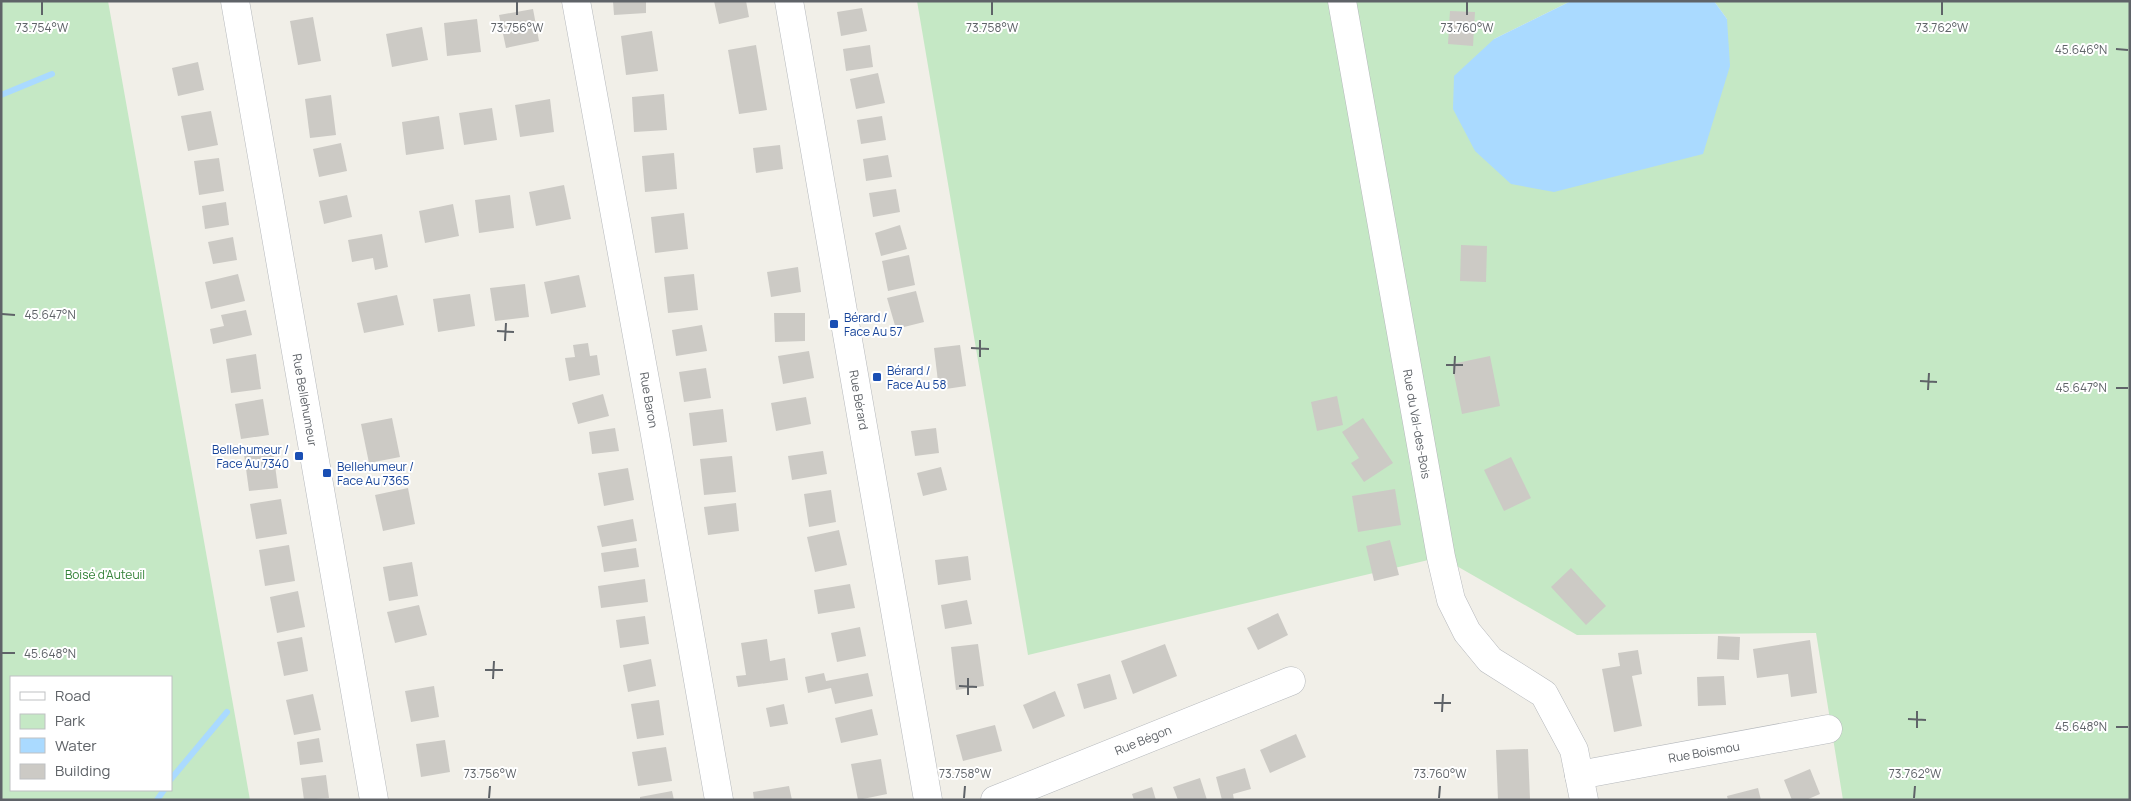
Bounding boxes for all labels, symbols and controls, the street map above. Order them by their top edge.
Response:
text: 73.754°W [16,19,69,36]
text: 73.756°W [491,19,544,36]
text: 73.758°W [966,19,1019,36]
text: 73.760°W [1440,19,1494,36]
text: 73.762°W [1916,19,1969,36]
text: 45.646°N [2055,41,2107,58]
text: 45.647°N [24,306,76,323]
place label: Bérard / Face Au 57 [844,309,902,340]
marker: Bérard / Face Au 57 [828,318,840,330]
street label: Rue Bellehumeur [288,352,322,448]
place label: Bérard / Face Au 58 [887,362,946,393]
street label: Rue du Val-des-Bois [1399,368,1435,480]
street label: Rue Bérard [845,369,873,431]
street label: Rue Baron [636,371,662,429]
marker: Bérard / Face Au 58 [871,371,883,383]
text: 45.647°N [2055,379,2107,396]
place label: Bellehumeur / Face Au 7340 [212,441,289,472]
marker: Bellehumeur / Face Au 7340 [293,450,305,462]
place label: Bellehumeur / Face Au 7365 [337,458,414,489]
marker: Bellehumeur / Face Au 7365 [321,467,333,479]
park label: Boisé d'Auteuil [65,566,145,583]
text: 45.648°N [24,645,76,662]
legend [10,676,172,791]
text: Road [55,685,91,706]
text: Park [55,710,85,731]
text: 45.648°N [2055,718,2107,735]
street label: Rue Bégon [1112,721,1174,759]
text: Water [55,735,97,756]
street label: Rue Boismou [1667,737,1741,767]
text: Building [55,760,110,781]
text: 73.756°W [464,765,517,782]
text: 73.758°W [939,765,992,782]
text: 73.760°W [1413,765,1467,782]
text: 73.762°W [1889,765,1942,782]

